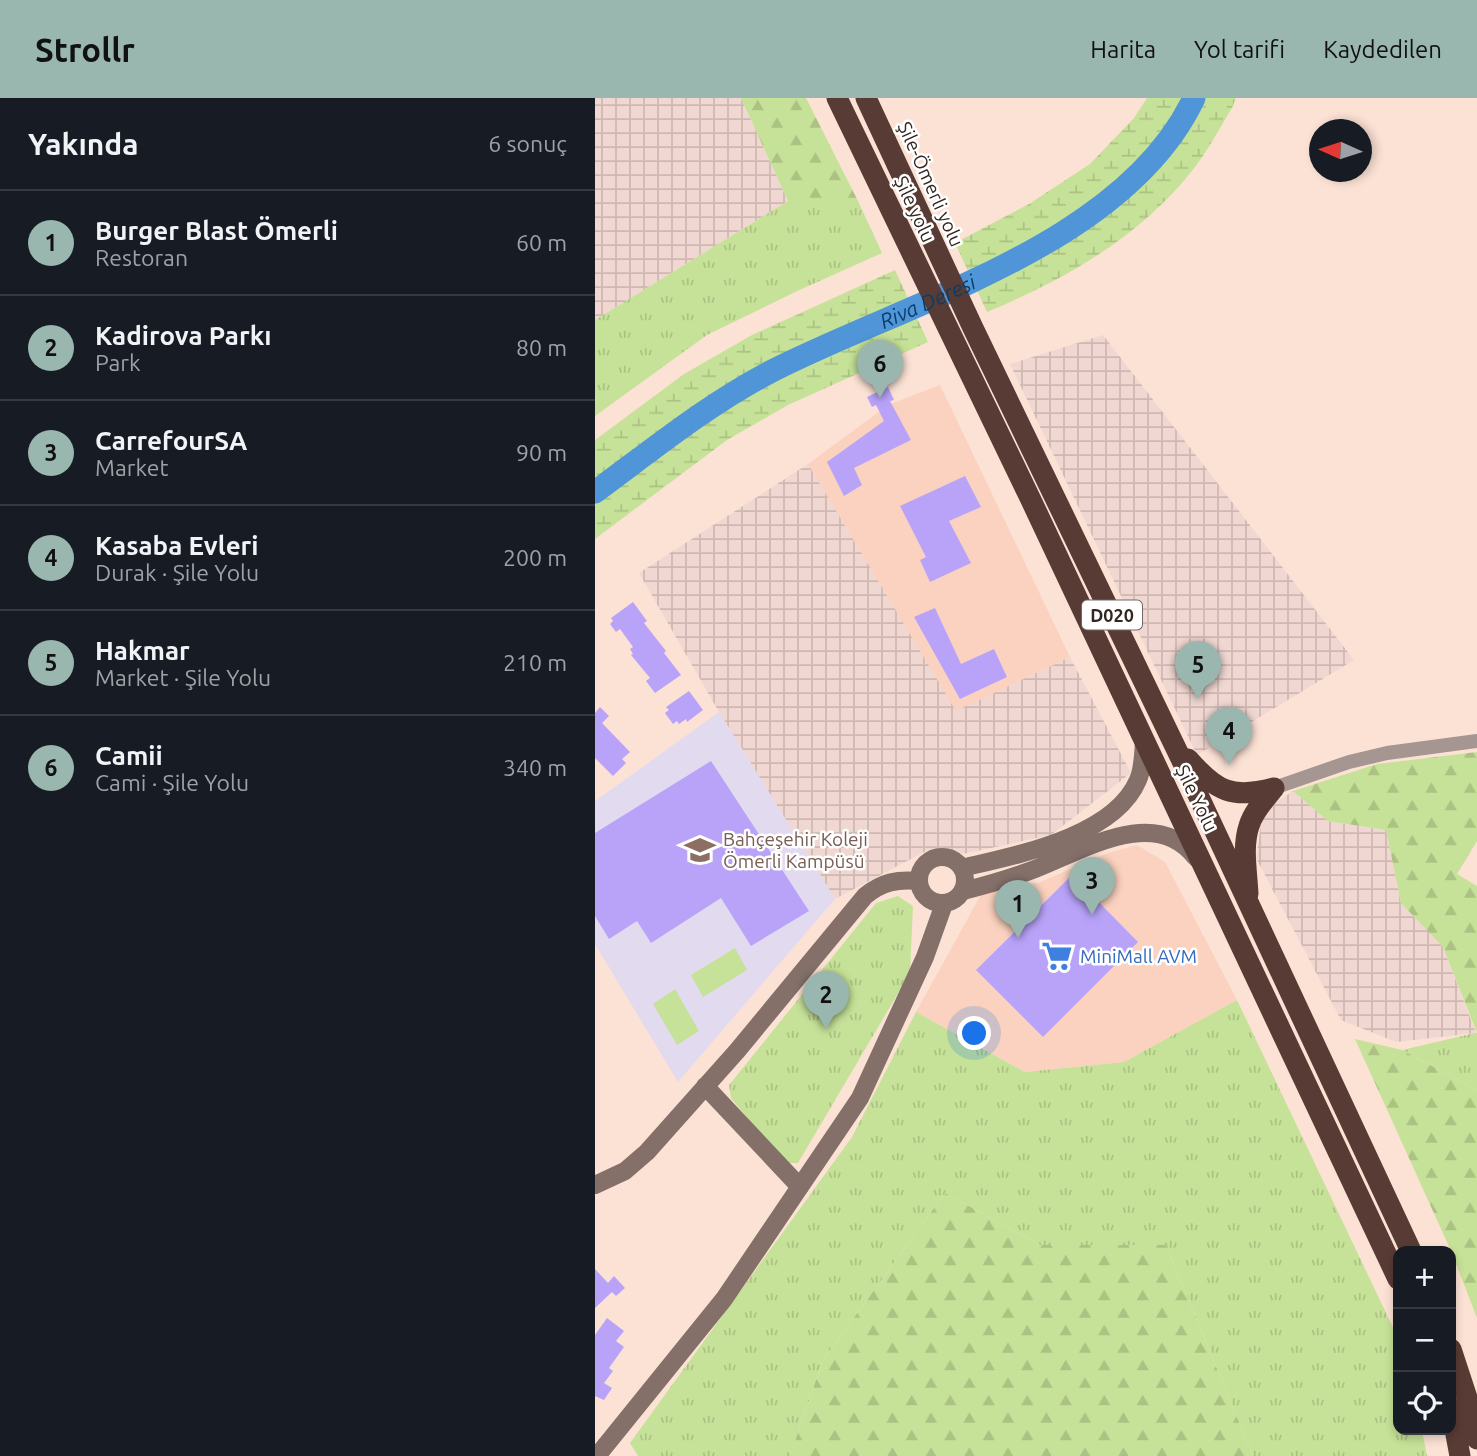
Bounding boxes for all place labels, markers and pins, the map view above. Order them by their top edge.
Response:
pin: 6 [857,340,903,398]
pin: 5 [1175,641,1221,699]
pin: 4 [1206,707,1252,765]
place label: Bahçeşehir Koleji Ömerli Kampüsü [723,828,868,872]
school or university icon: Bahçeşehir Koleji Ömerli Kampüsü [683,833,717,867]
pin: 3 [1069,857,1115,915]
pin: 1 [995,880,1041,938]
supermarket icon: MiniMall AVM [1040,939,1074,973]
place label: MiniMall AVM [1080,945,1197,967]
pin: 2 [803,971,849,1029]

